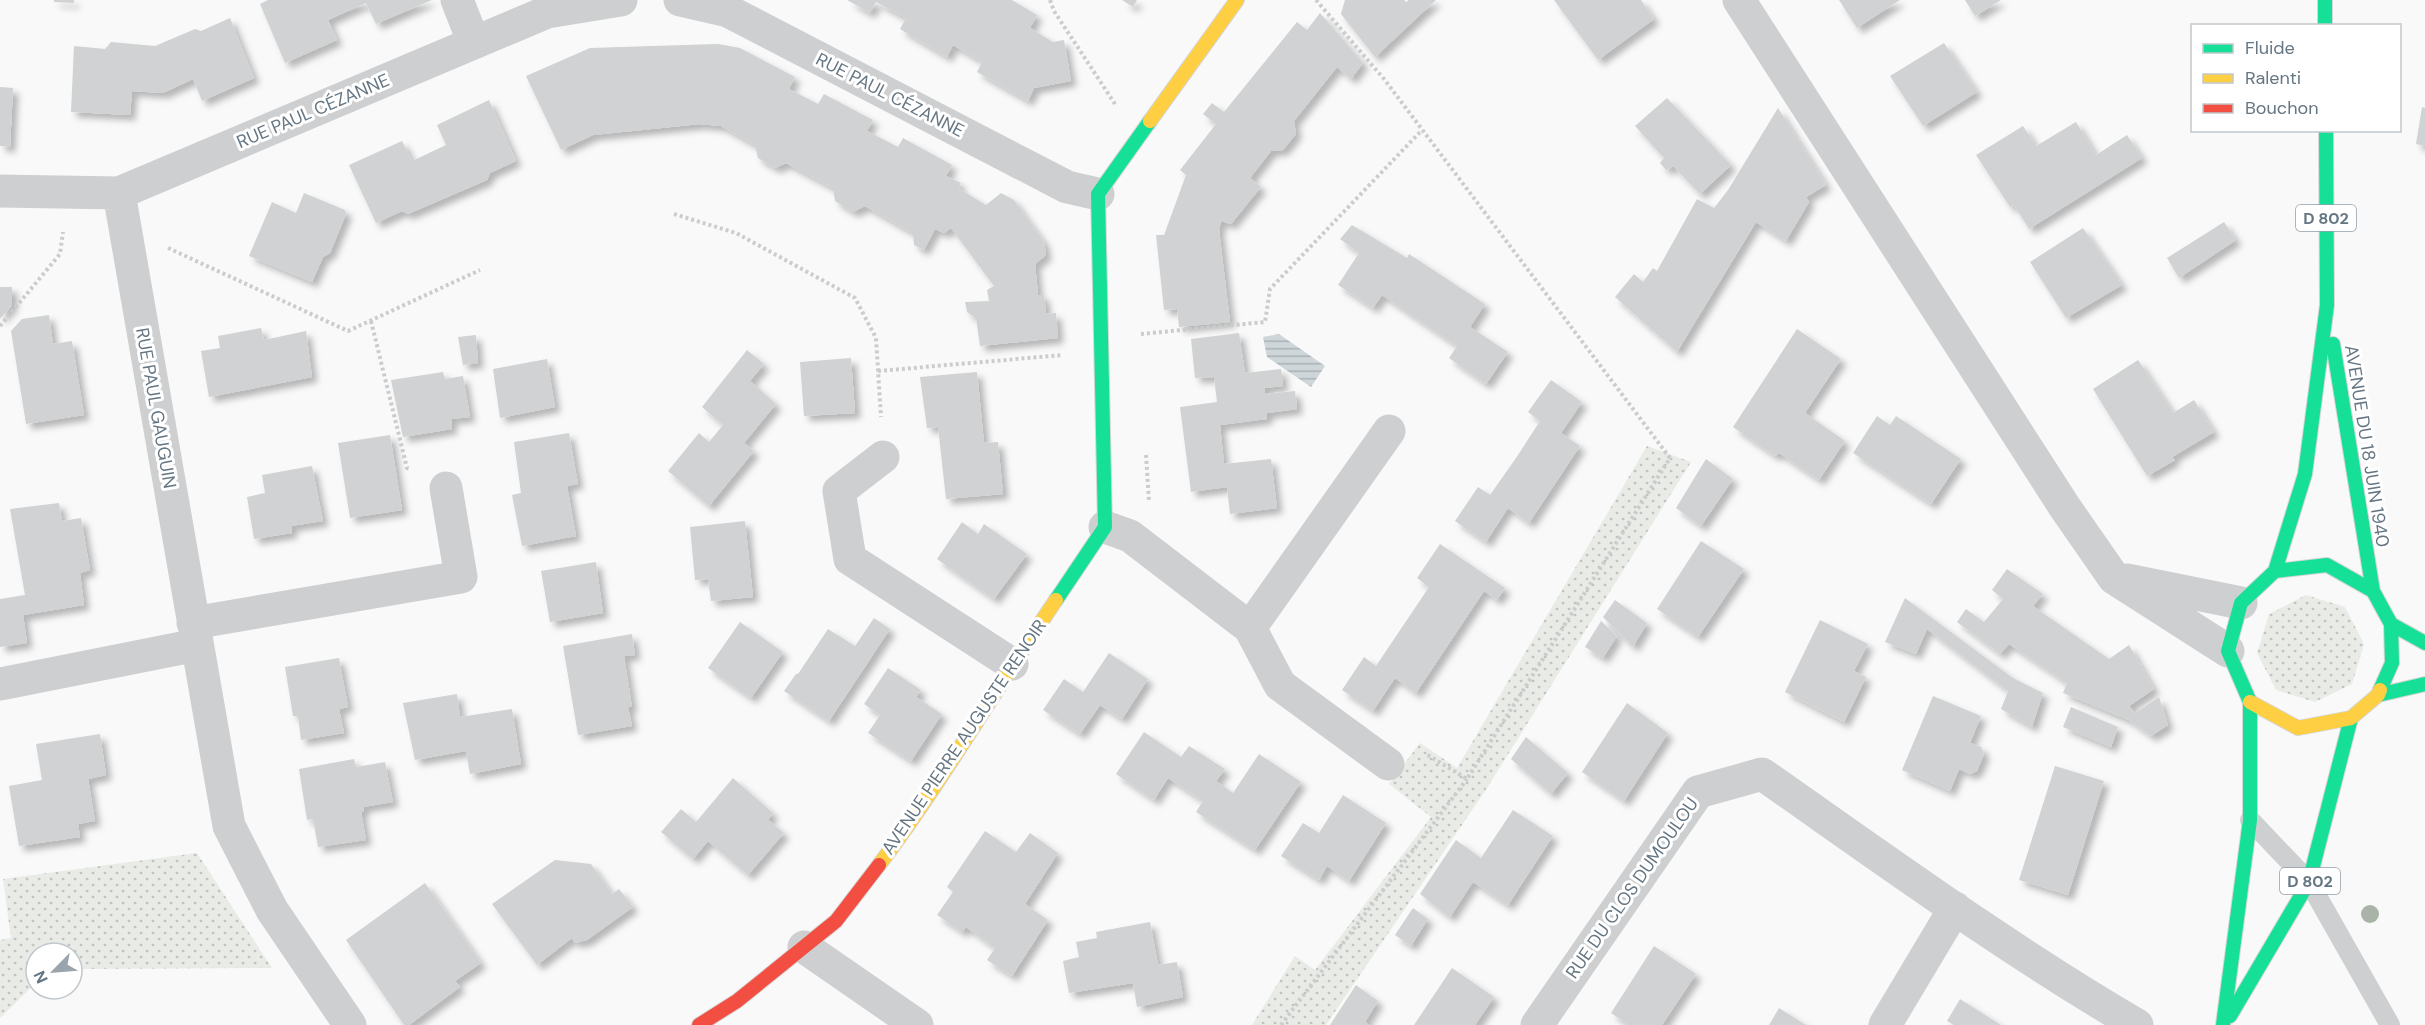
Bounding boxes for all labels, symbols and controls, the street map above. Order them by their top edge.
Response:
legend [2191,24,2401,132]
text: Fluide [2245,36,2295,60]
street label: RUE PAUL CÉZANNE [812,47,968,143]
text: Ralenti [2245,66,2301,90]
street label: RUE PAUL CÉZANNE [233,68,393,154]
text: Bouchon [2245,96,2319,120]
road number: D 802 [2296,205,2356,231]
street label: RUE PAUL GAUGUIN [130,326,182,490]
street label: AVENUE DU 18 JUIN 1940 [2339,343,2395,549]
street label: AVENUE PIERRE AUGUSTE RENOIR [876,615,1052,859]
street label: RUE DU CLOS DUMOULOU [1560,793,1704,983]
road number: D 802 [2280,868,2340,894]
north arrow [24,941,84,1001]
text: N [29,967,53,987]

